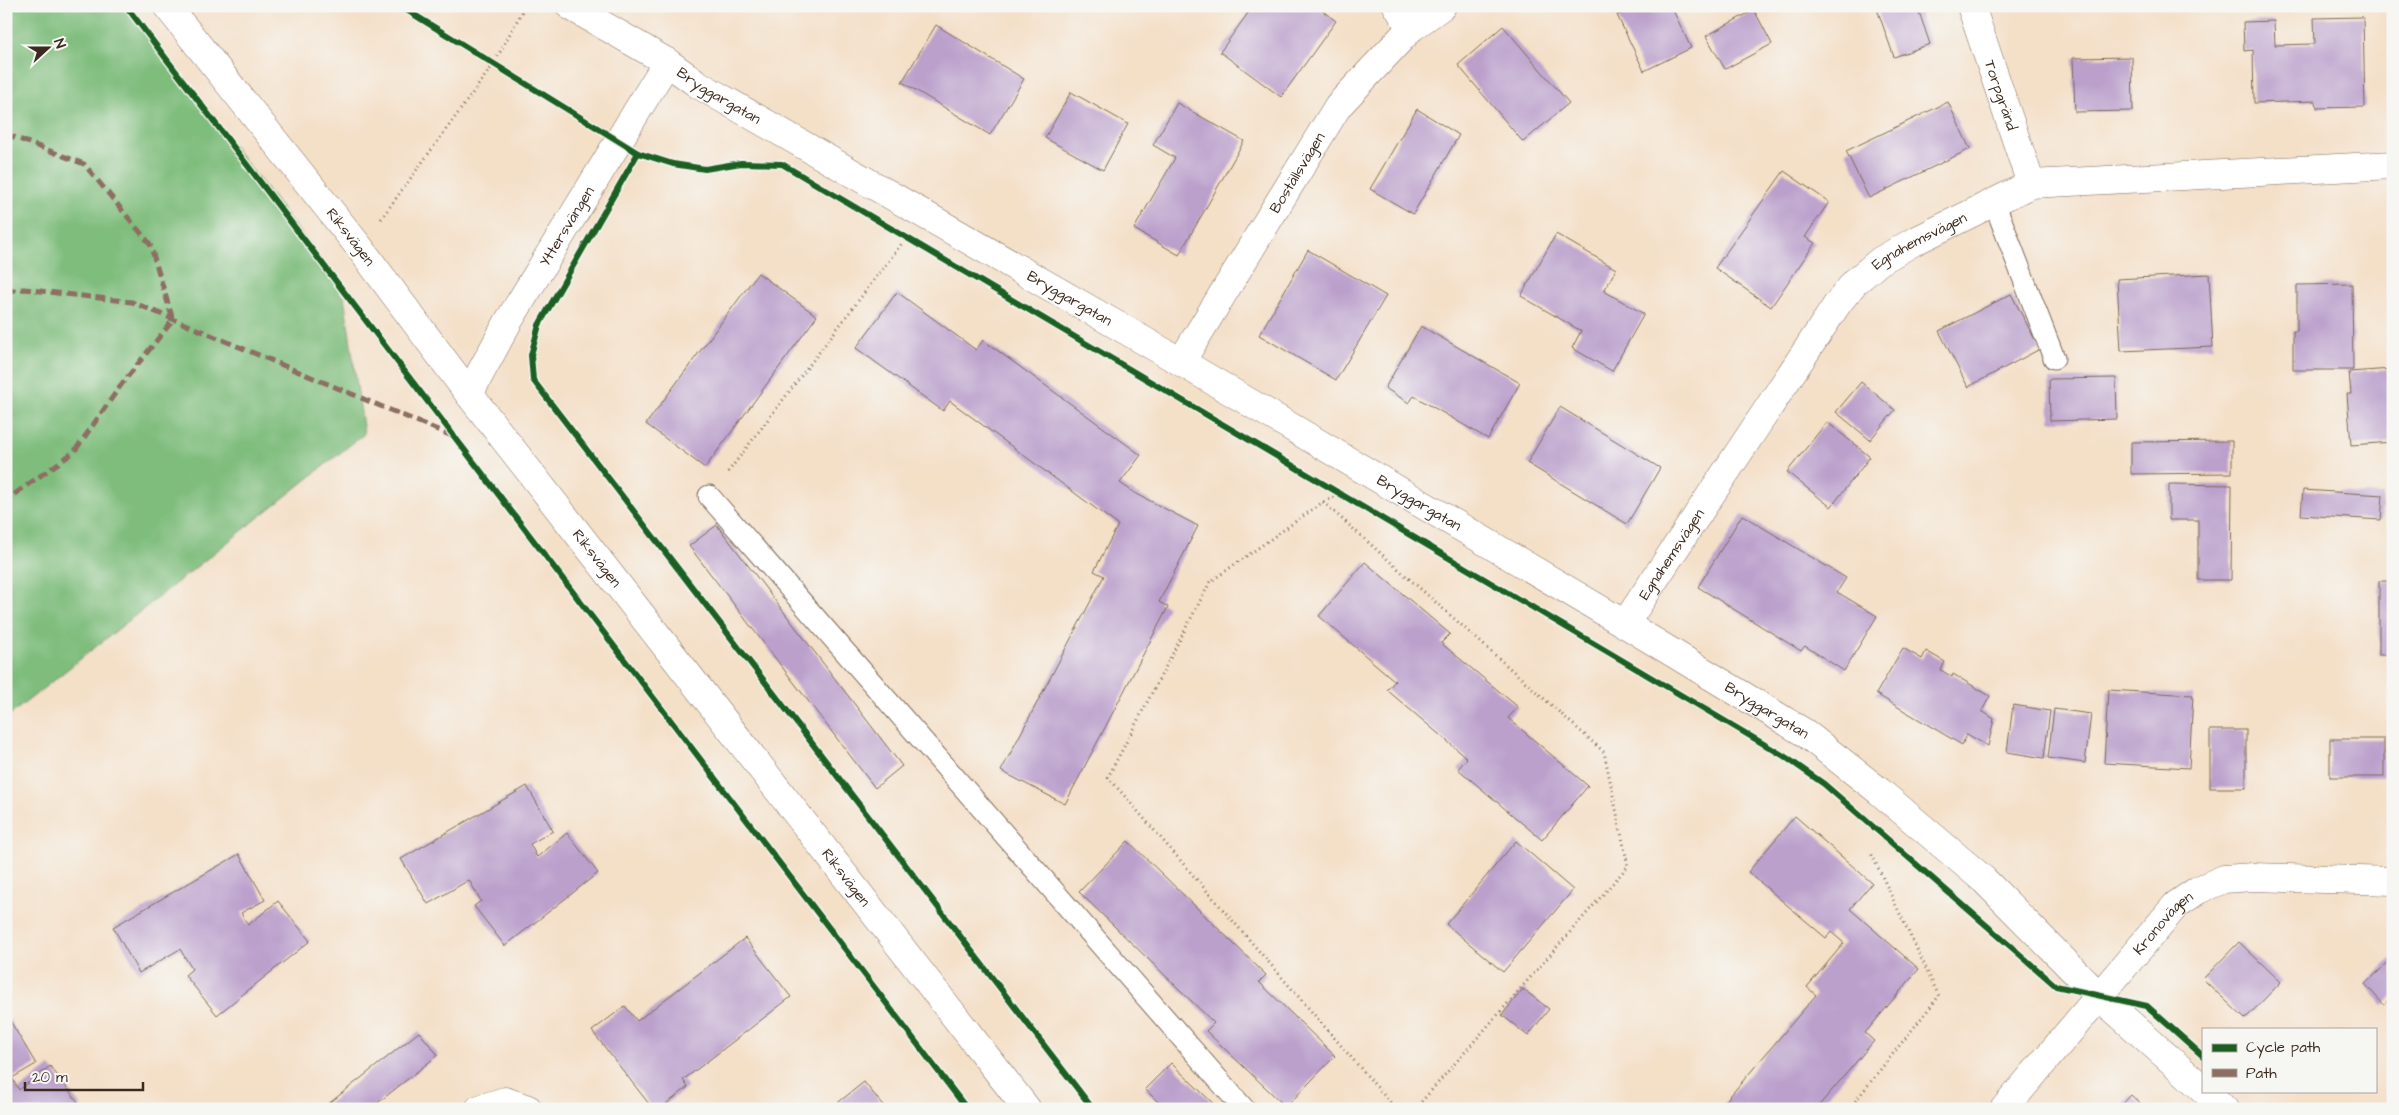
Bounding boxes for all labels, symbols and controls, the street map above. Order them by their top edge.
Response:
north arrow [22,22,72,72]
text: N [48,36,70,52]
street label: Torpgränd [1979,57,2022,134]
street label: Bryggargatan [672,62,765,130]
street label: Boställsvägen [1265,128,1331,217]
street label: Yttersvängen [534,182,600,271]
street label: Riksvägen [321,204,380,271]
street label: Egnahemsvägen [1867,207,1971,275]
street label: Bryggargatan [1023,266,1116,332]
street label: Bryggargatan [1373,470,1466,537]
street label: Egnahemsvägen [1634,504,1710,604]
street label: Riksvägen [567,525,626,592]
street label: Bryggargatan [1721,677,1813,744]
street label: Riksvägen [817,844,876,912]
street label: Kronovägen [2128,886,2198,960]
legend [2202,1028,2376,1092]
text: Cycle path [2246,1037,2321,1059]
scale bar [25,1060,142,1092]
text: Path [2246,1063,2277,1084]
text: 20 m [32,1067,68,1088]

